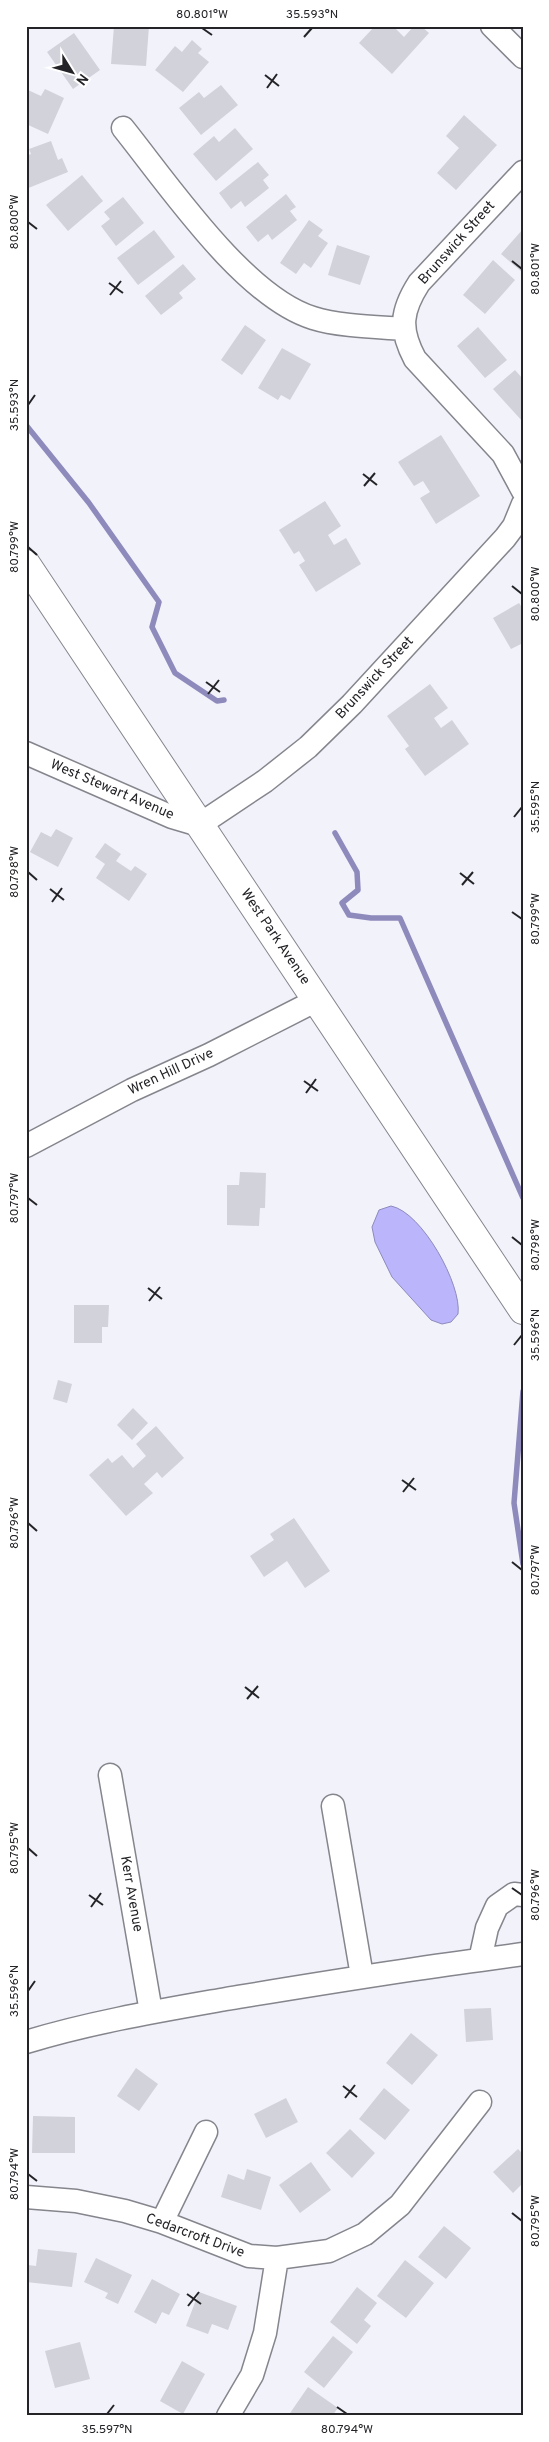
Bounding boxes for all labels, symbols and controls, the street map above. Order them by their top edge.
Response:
text: 80.801°W [176,7,228,23]
text: 35.593°N [286,7,338,23]
north arrow [48,48,98,98]
text: N [71,70,91,88]
text: 80.800°W [7,194,23,250]
street label: Brunswick Street [415,198,499,288]
text: 80.801°W [528,243,544,295]
text: 35.593°N [7,379,23,431]
text: 80.799°W [7,521,23,573]
text: 80.800°W [528,566,544,622]
street label: Brunswick Street [332,633,418,723]
street label: West Stewart Avenue [48,756,176,824]
text: 35.595°N [528,781,544,833]
text: 80.798°W [7,846,23,898]
street label: West Park Avenue [237,886,313,988]
text: 80.799°W [528,893,544,945]
street label: Wren Hill Drive [126,1045,216,1099]
text: 80.797°W [7,1173,23,1223]
text: 80.798°W [528,1219,544,1271]
text: 35.596°N [528,1309,544,1361]
text: 80.796°W [7,1497,23,1549]
text: 80.797°W [528,1545,544,1595]
text: 80.795°W [7,1822,23,1874]
street label: Kerr Avenue [116,1855,146,1933]
text: 80.796°W [528,1869,544,1921]
text: 35.596°N [7,1965,23,2017]
text: 80.794°W [7,2148,23,2200]
text: 80.795°W [528,2195,544,2247]
street label: Cedarcroft Drive [143,2210,247,2262]
text: 35.597°N [81,2422,133,2438]
text: 80.794°W [321,2422,373,2438]

